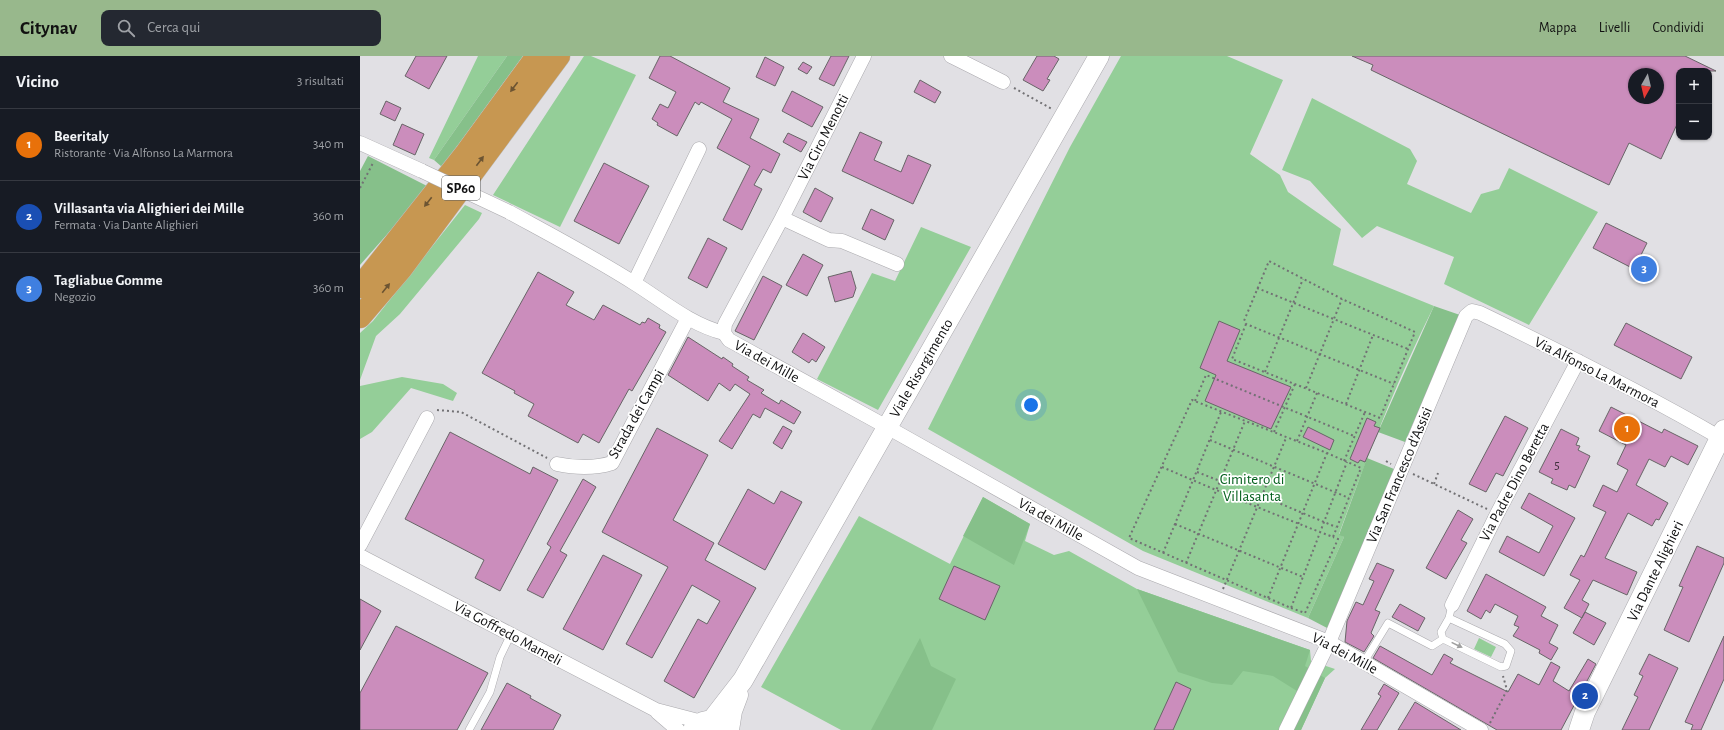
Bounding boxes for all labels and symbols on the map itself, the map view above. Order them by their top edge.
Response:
north arrow [1628,68,1664,104]
one-way arrow [510,82,518,93]
street label: Via Ciro Menotti [795,92,852,183]
one-way arrow [476,156,484,166]
road number: SP60 [442,176,480,200]
one-way arrow [423,197,432,208]
pin: 3 [1631,254,1657,284]
one-way arrow [382,282,390,293]
street label: Viale Risorgimento [887,316,956,420]
street label: Via Alfonso La Marmora [1532,334,1662,411]
street label: Via dei Mille [732,337,802,386]
street label: Strada dei Campi [606,367,667,461]
your location [1021,395,1041,415]
street label: Via San Francesco d'Assisi [1364,405,1435,545]
pin: 1 [1614,414,1640,444]
street label: Via Padre Dino Beretta [1477,420,1552,544]
house number: 5 [1554,459,1560,472]
park label: Cimitero di Villasanta [1220,472,1284,504]
street label: Via dei Mille [1016,495,1086,544]
street label: Via Dante Alighieri [1625,519,1686,624]
street label: Via Goffredo Mameli [451,599,564,668]
street label: Via dei Mille [1309,630,1380,677]
one-way arrow [1451,642,1463,649]
pin: 2 [1572,681,1598,711]

